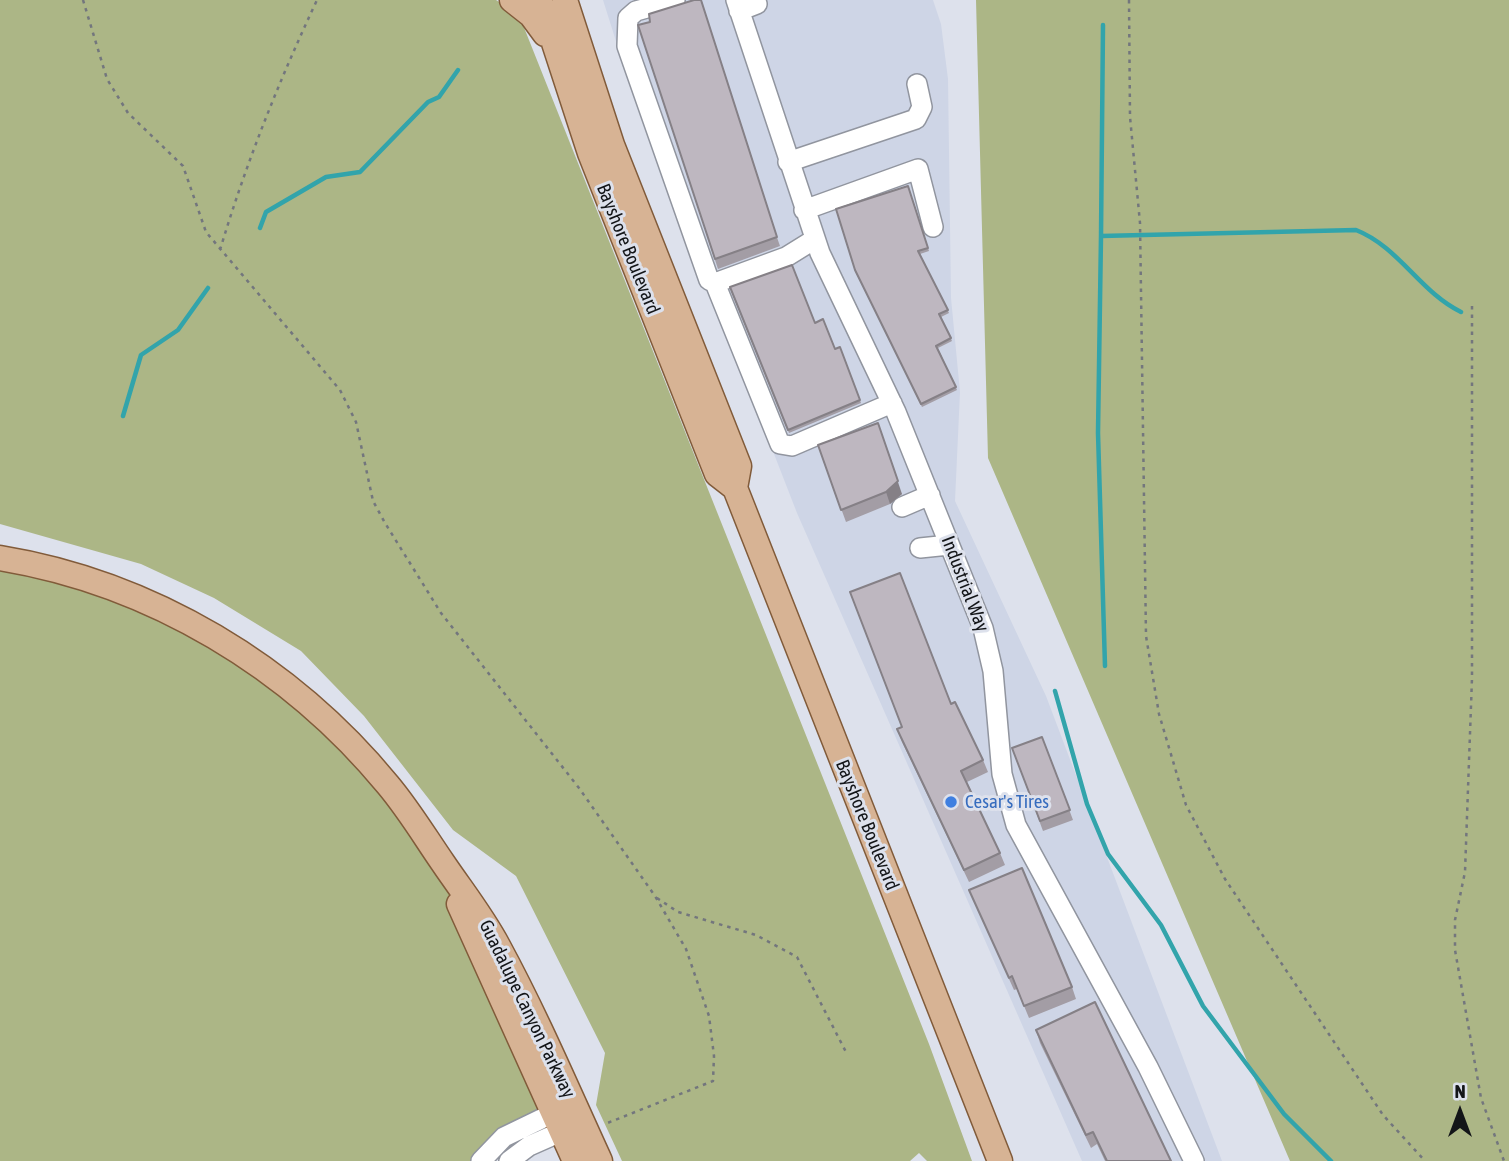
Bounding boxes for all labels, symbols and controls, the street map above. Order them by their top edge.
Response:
street label: Bayshore Boulevard [591,180,665,318]
street label: Industrial Way [936,533,994,635]
street label: Bayshore Boulevard [830,756,904,894]
place label: Cesar's Tires [965,791,1049,813]
marker: Cesar's Tires [943,794,959,810]
street label: Guadalupe Canyon Parkway [474,916,580,1102]
north arrow [1425,1077,1495,1147]
text: N [1454,1080,1466,1102]

